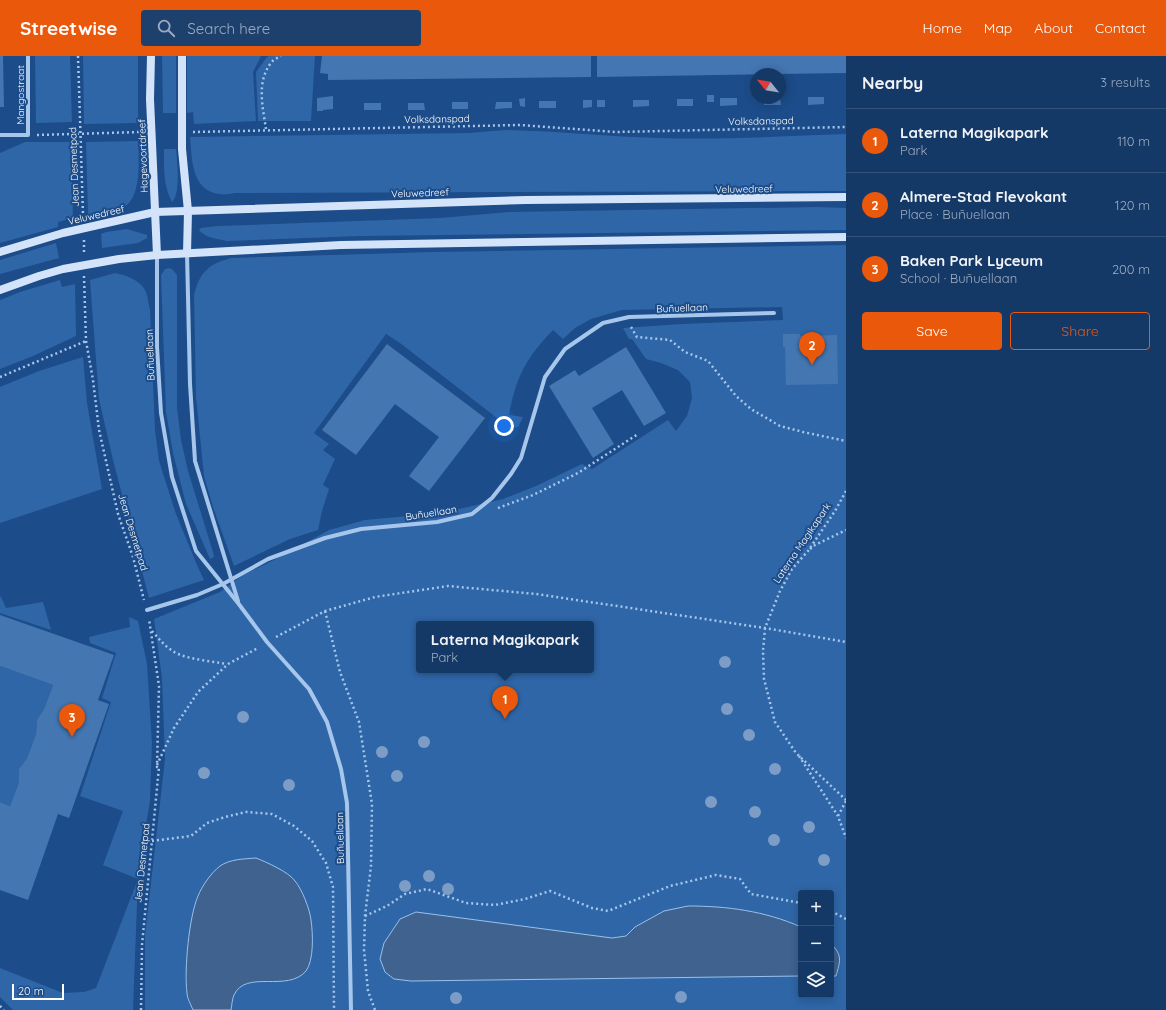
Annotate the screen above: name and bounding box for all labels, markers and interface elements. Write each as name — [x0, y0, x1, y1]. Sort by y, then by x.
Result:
search box — [141, 10, 421, 46]
text: Streetwise — [20, 16, 117, 40]
icon: search — [155, 17, 177, 39]
text: Search here — [187, 19, 270, 38]
text: Home — [923, 19, 962, 37]
text: Map — [984, 19, 1012, 37]
text: About — [1034, 19, 1073, 37]
text: Contact — [1095, 19, 1146, 37]
street label: Mangostraat — [14, 65, 27, 125]
north arrow — [750, 68, 786, 104]
text: Nearby — [862, 72, 923, 93]
text: 3 results — [1100, 74, 1150, 90]
street label: Volksdanspad — [404, 112, 470, 126]
street label: Volksdanspad — [728, 114, 794, 128]
street label: Hagevoortdreef — [135, 118, 151, 193]
text: Laterna Magikapark — [900, 123, 1048, 142]
street label: Jean Desmetpad — [66, 127, 82, 207]
text: 1 — [872, 133, 878, 149]
text: 110 m — [1117, 133, 1150, 149]
text: Park — [900, 142, 928, 158]
street label: Veluwedreef — [715, 182, 773, 196]
street label: Veluwedreef — [391, 185, 449, 201]
text: Almere-Stad Flevokant — [900, 187, 1067, 206]
text: 2 — [871, 197, 879, 213]
text: 120 m — [1115, 197, 1150, 213]
street label: Veluwedreef — [66, 202, 126, 228]
text: Place · Buñuellaan — [900, 206, 1010, 222]
text: Baken Park Lyceum — [900, 251, 1043, 270]
text: 3 — [872, 261, 878, 277]
text: 200 m — [1112, 261, 1150, 277]
text: School · Buñuellaan — [900, 270, 1017, 286]
street label: Buñuellaan — [656, 301, 708, 315]
button: Save — [862, 312, 1002, 350]
button: Share — [1010, 312, 1150, 350]
street label: Buñuellaan — [143, 329, 157, 381]
pin: 2 — [799, 332, 825, 365]
your location — [494, 416, 514, 436]
street label: Jean Desmetpad — [115, 492, 151, 572]
street label: Laterna Magikapark — [770, 500, 834, 586]
street label: Buñuellaan — [404, 503, 458, 523]
popup — [416, 621, 594, 673]
text: Laterna Magikapark — [431, 630, 579, 649]
text: Park — [431, 649, 458, 665]
pin: 1 — [492, 686, 518, 719]
pin: 3 — [59, 704, 85, 737]
street label: Buñuellaan — [333, 812, 347, 864]
street label: Jean Desmetpad — [131, 823, 153, 903]
map controls — [798, 890, 834, 998]
button: + — [798, 890, 834, 926]
button: − — [798, 926, 834, 962]
button: layers — [798, 962, 834, 998]
scale bar — [12, 982, 64, 1001]
text: 20 m — [18, 984, 44, 998]

